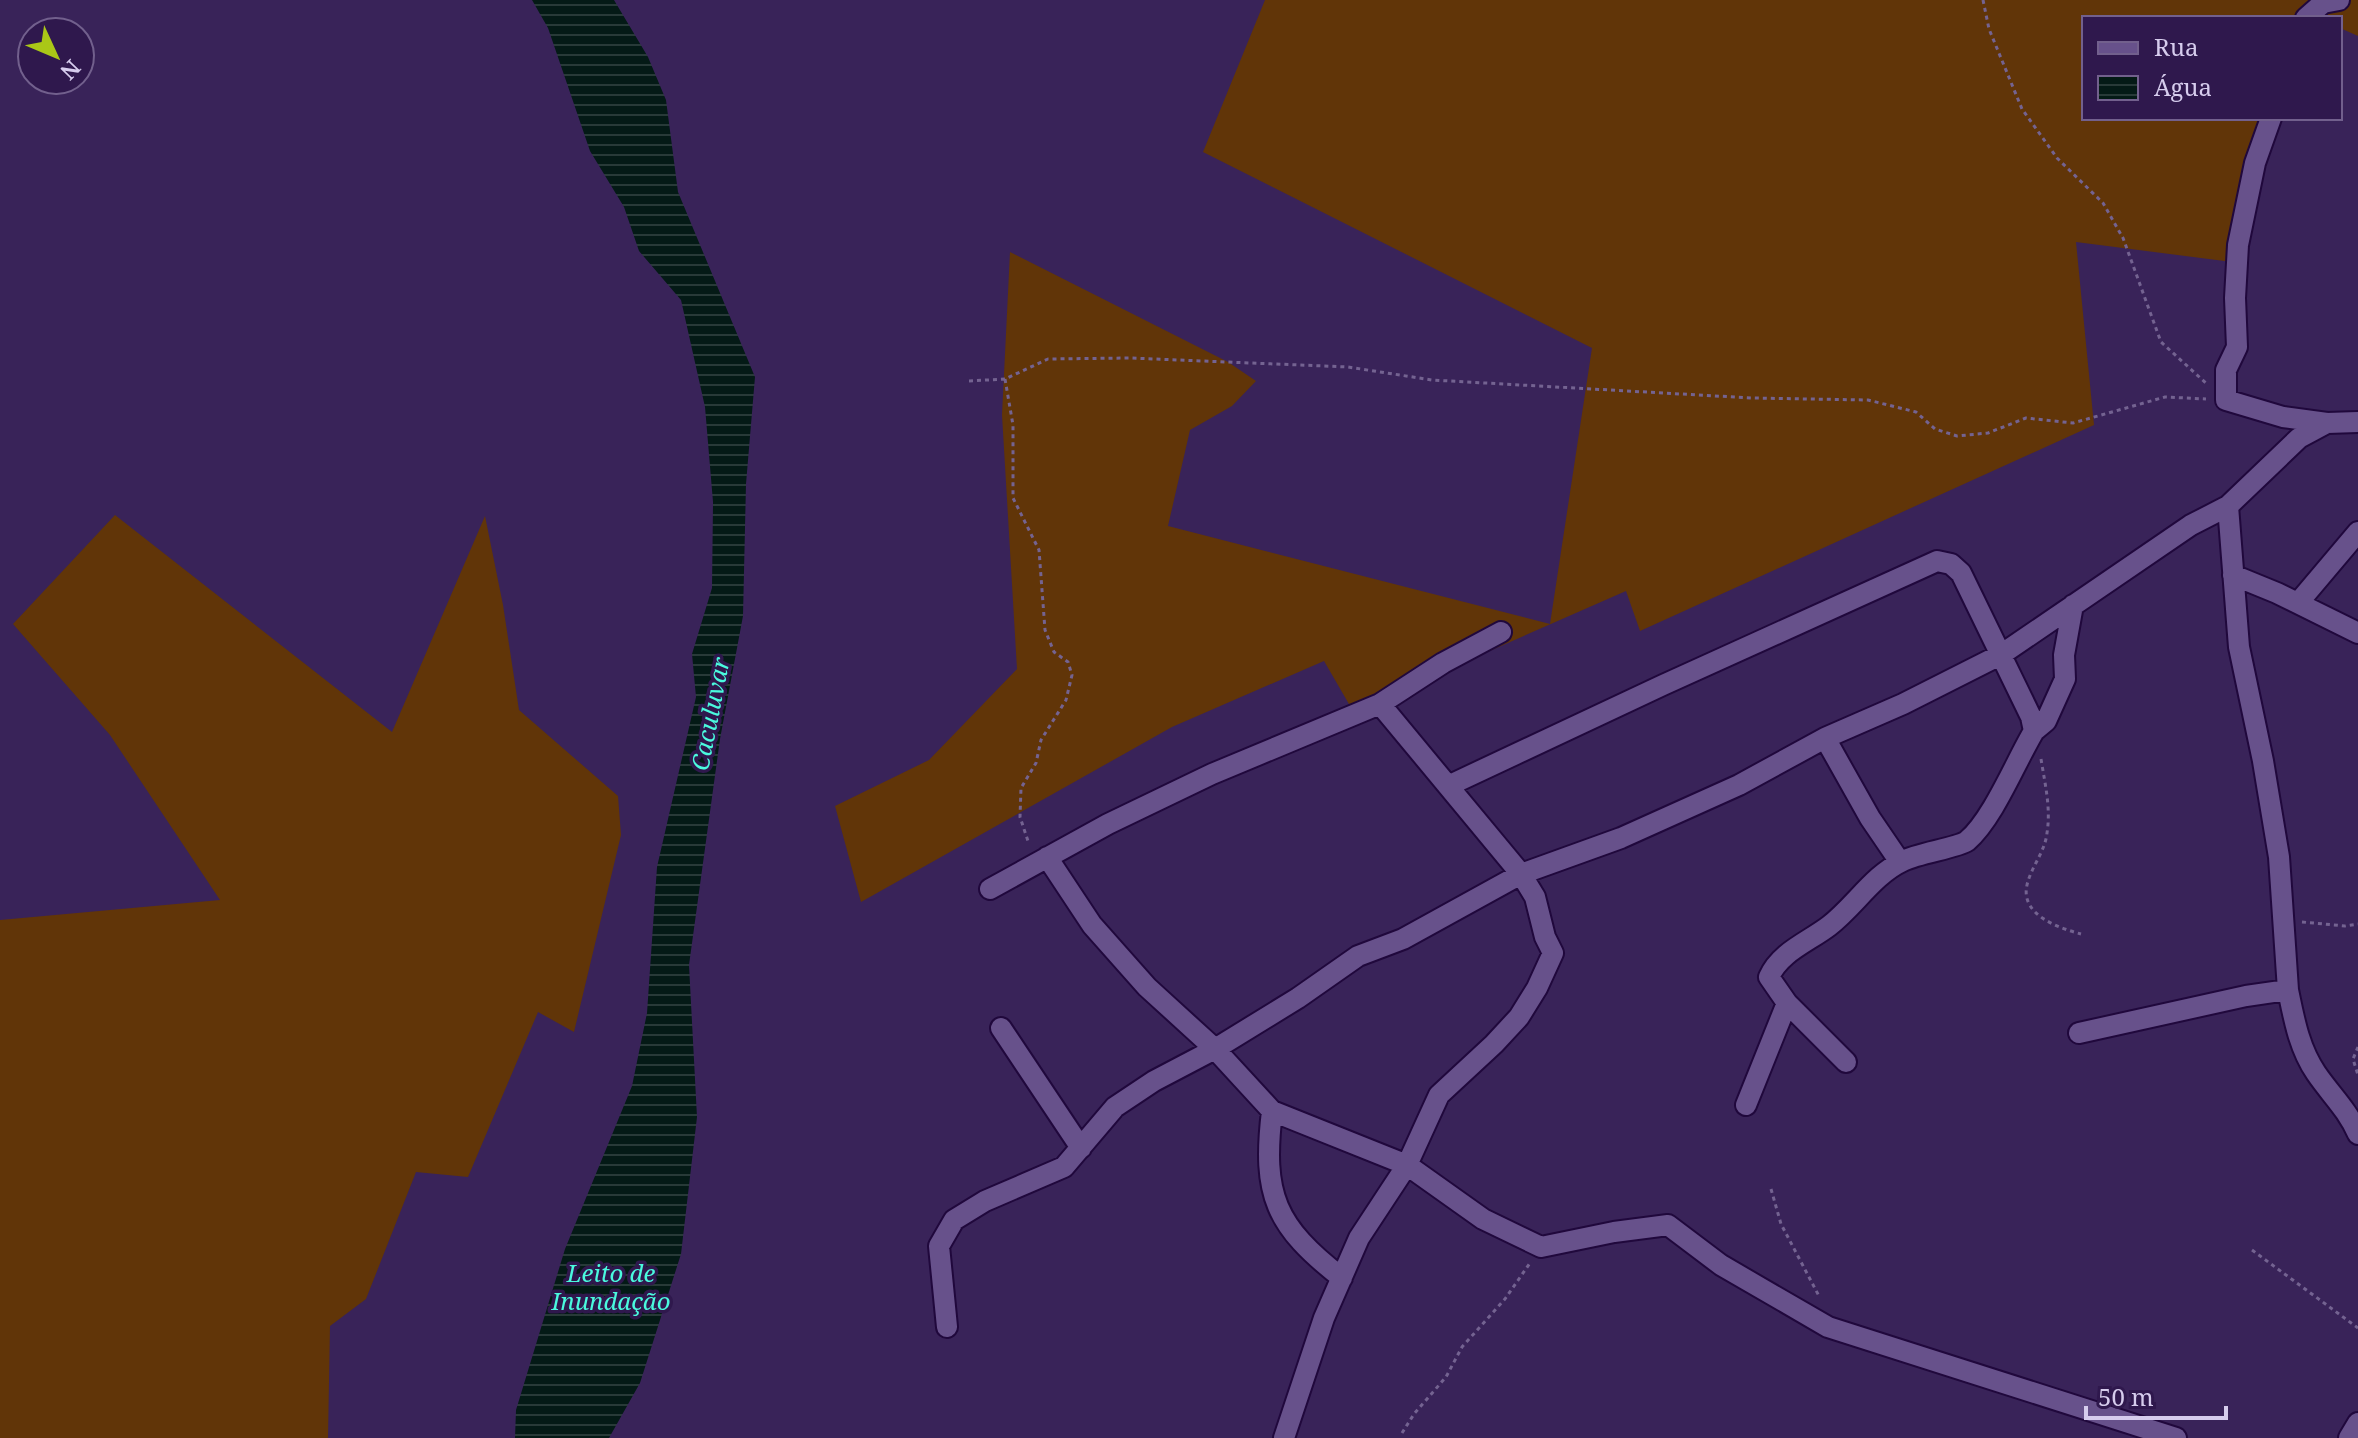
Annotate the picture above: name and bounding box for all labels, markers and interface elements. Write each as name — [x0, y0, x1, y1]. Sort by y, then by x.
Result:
north arrow — [16, 16, 96, 96]
legend — [2082, 16, 2342, 120]
text: Rua — [2154, 30, 2199, 63]
text: N — [54, 54, 88, 87]
text: Água — [2154, 70, 2212, 103]
water label: Caculuvar — [682, 654, 737, 773]
water label: Leito de Inundação — [550, 1256, 671, 1317]
scale bar — [2086, 1370, 2226, 1420]
text: 50 m — [2098, 1380, 2154, 1413]

